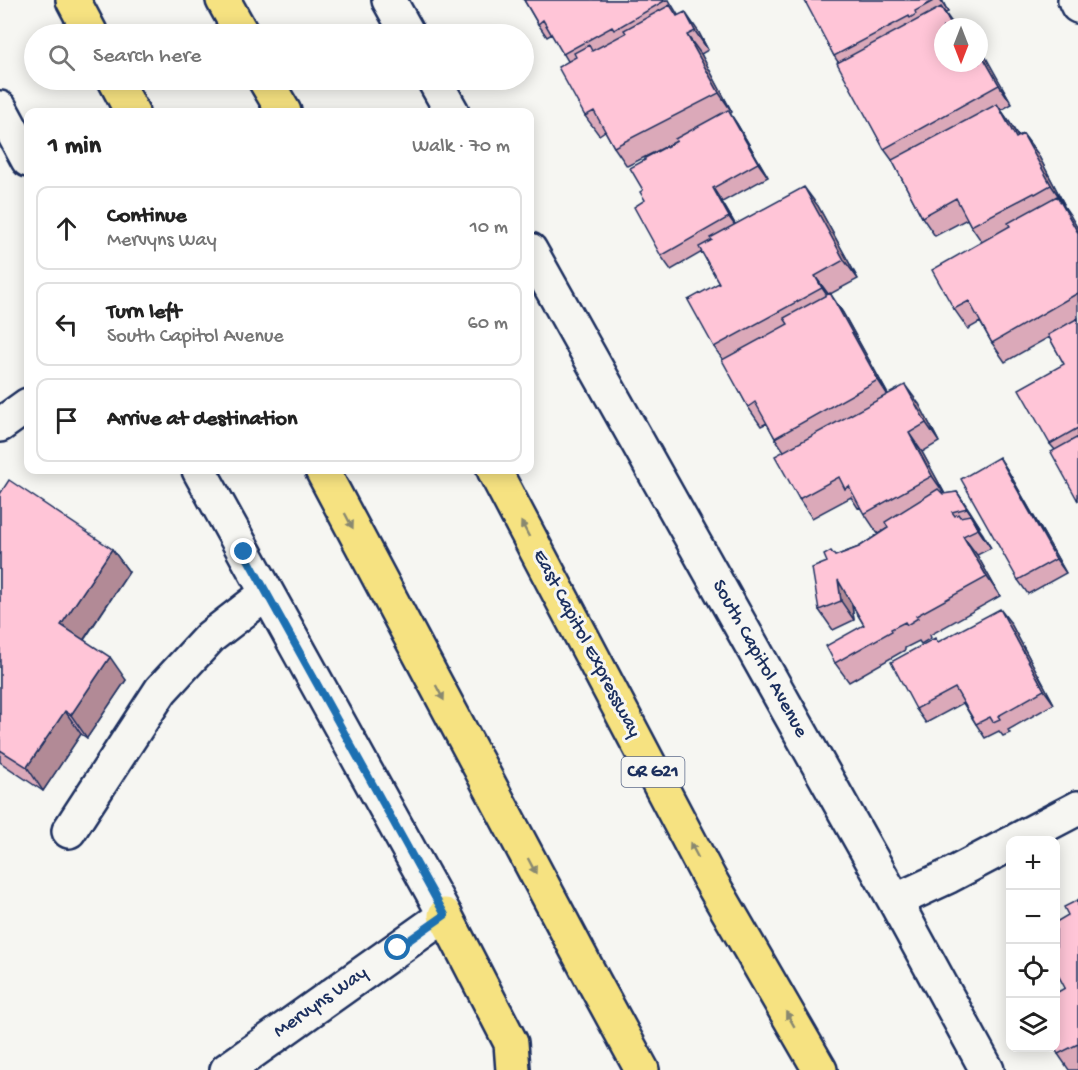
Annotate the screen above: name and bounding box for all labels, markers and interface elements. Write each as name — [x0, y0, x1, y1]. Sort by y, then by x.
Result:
north arrow — [934, 18, 988, 72]
search box — [24, 24, 534, 90]
icon: search — [45, 41, 78, 74]
text: Search here — [93, 44, 201, 70]
text: 1 min — [48, 132, 101, 163]
text: Walk · 70 m — [412, 136, 510, 159]
text: Continue — [107, 204, 187, 230]
icon: ahead — [50, 212, 83, 245]
text: 10 m — [470, 217, 508, 240]
text: Mervyns Way — [107, 230, 217, 253]
text: Turn left — [107, 300, 181, 326]
icon: left — [50, 308, 83, 341]
text: 60 m — [468, 313, 508, 336]
text: South Capitol Avenue — [107, 326, 284, 349]
icon: arrive — [50, 404, 83, 437]
text: Arrive at destination — [107, 407, 297, 433]
one-way arrow — [344, 513, 354, 530]
one-way arrow — [520, 520, 530, 537]
route end — [230, 538, 256, 564]
street label: East Capitol Expressway — [527, 546, 645, 742]
street label: South Capitol Avenue — [706, 576, 812, 742]
one-way arrow — [436, 685, 445, 702]
road number: CR G21 — [622, 757, 684, 787]
map controls — [1006, 836, 1060, 1052]
button: + — [1006, 836, 1060, 890]
one-way arrow — [689, 841, 699, 858]
one-way arrow — [527, 857, 537, 874]
button: − — [1006, 890, 1060, 944]
route start — [384, 934, 410, 960]
button: locate — [1006, 944, 1060, 998]
street label: Mervyns Way — [270, 962, 373, 1044]
button: layers — [1006, 998, 1060, 1052]
one-way arrow — [785, 1011, 796, 1027]

